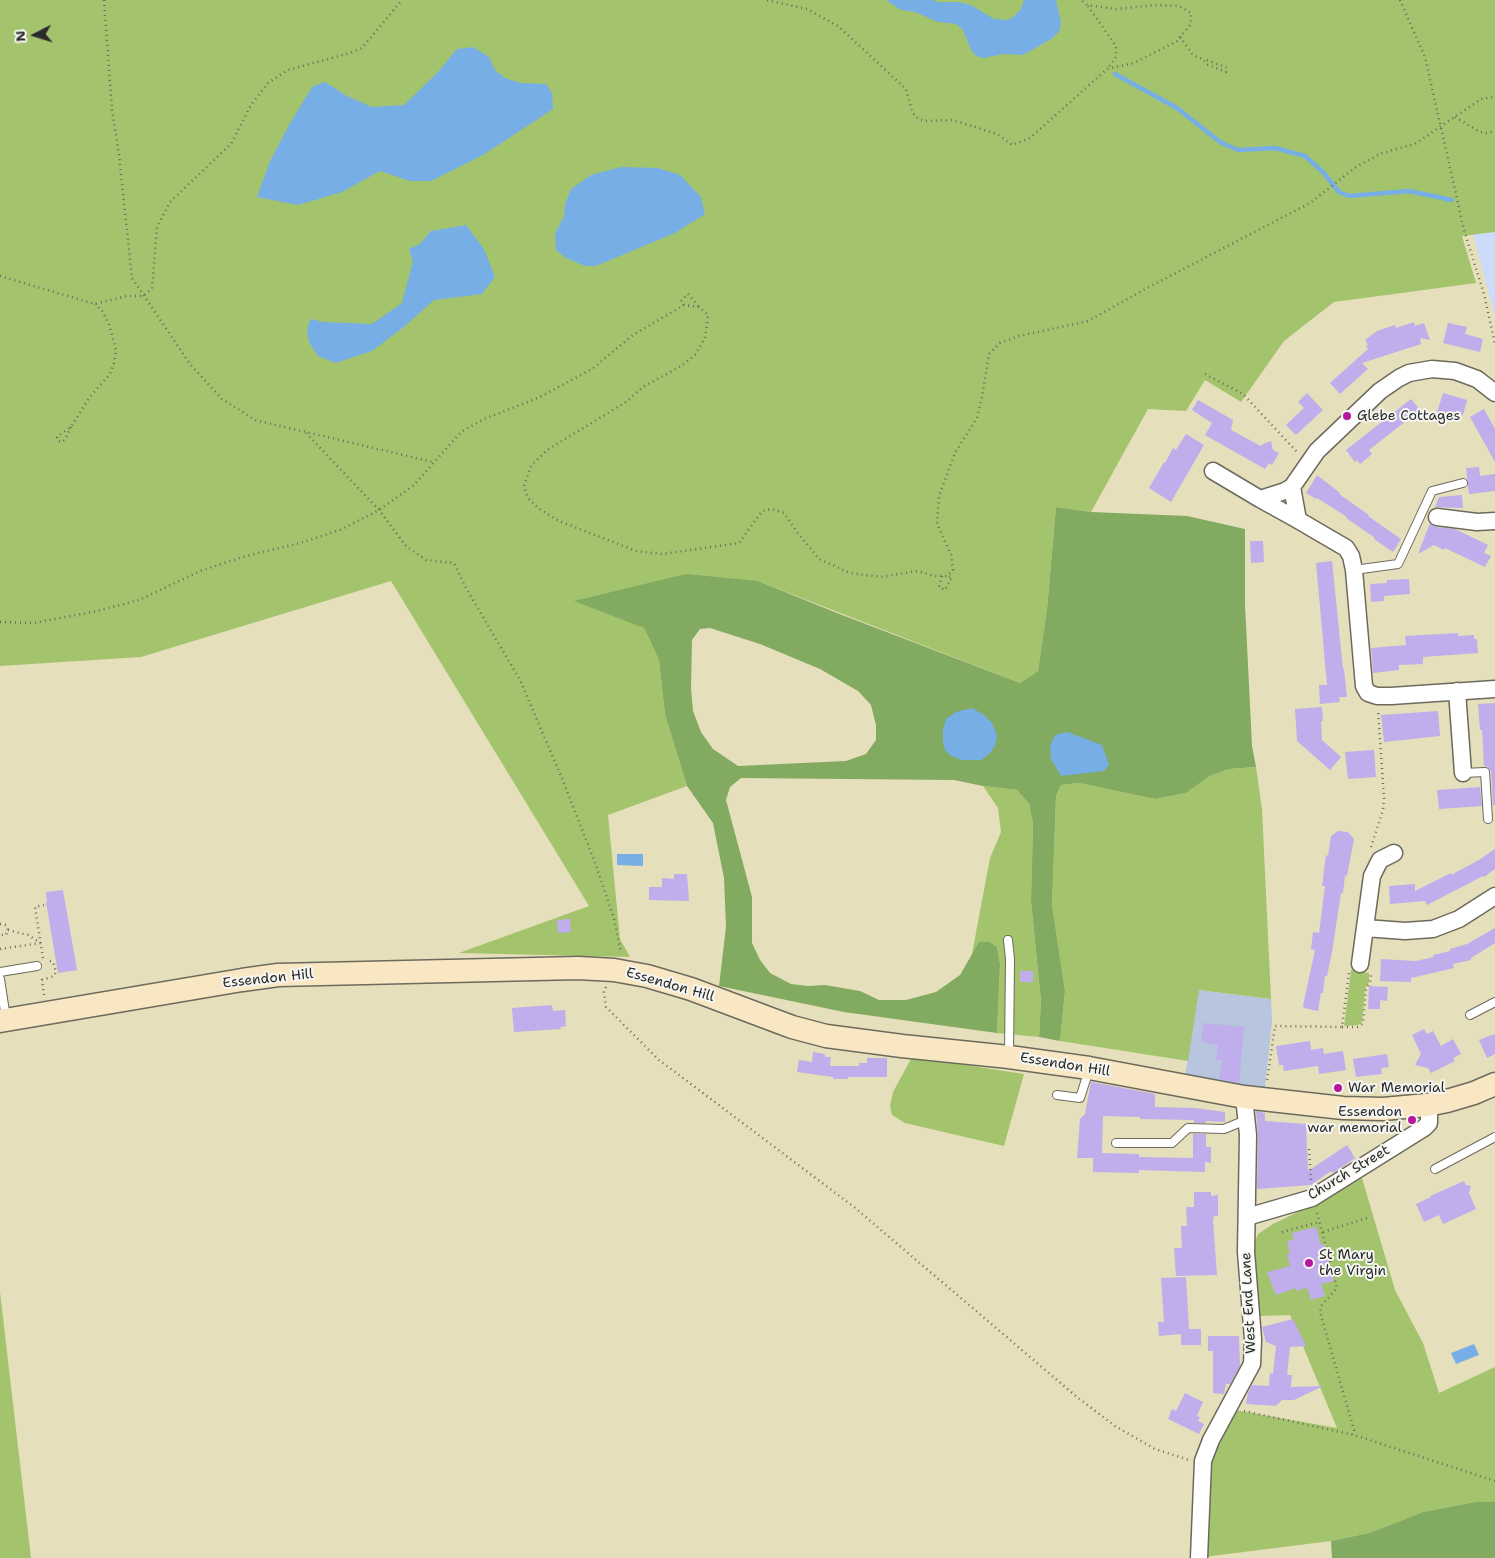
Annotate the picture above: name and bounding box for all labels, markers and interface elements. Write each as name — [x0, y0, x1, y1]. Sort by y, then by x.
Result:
north arrow — [10, 10, 60, 60]
text: N — [11, 30, 30, 43]
place label: Glebe Cottages — [1357, 408, 1460, 424]
marker: Glebe Cottages — [1341, 410, 1353, 422]
street label: Essendon Hill — [624, 964, 716, 1006]
street label: Essendon Hill — [222, 966, 314, 992]
street label: Essendon Hill — [1019, 1050, 1111, 1080]
place label: War Memorial — [1348, 1080, 1445, 1096]
marker: War Memorial — [1332, 1082, 1344, 1094]
place label: Essendon war memorial — [1307, 1104, 1402, 1136]
marker: Essendon war memorial — [1406, 1114, 1418, 1126]
street label: Church Street — [1305, 1142, 1393, 1204]
place label: St Mary the Virgin — [1319, 1247, 1386, 1280]
street label: West End Lane — [1238, 1252, 1260, 1354]
marker: St Mary the Virgin — [1303, 1257, 1315, 1269]

